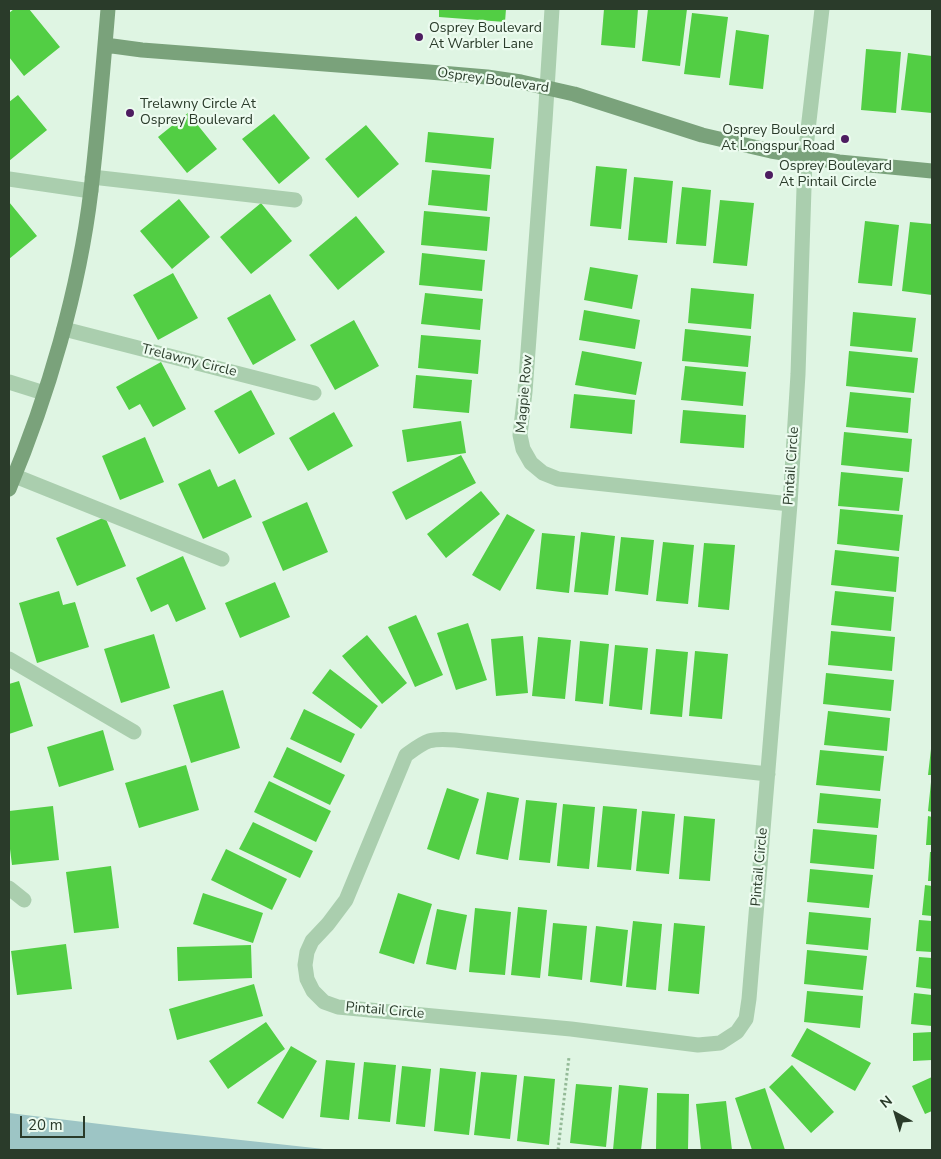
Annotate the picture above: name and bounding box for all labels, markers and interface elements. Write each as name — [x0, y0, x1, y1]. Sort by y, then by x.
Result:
place label: Osprey Boulevard At Warbler Lane — [429, 21, 542, 54]
marker: Osprey Boulevard At Warbler Lane — [413, 31, 425, 43]
street label: Osprey Boulevard — [436, 65, 550, 97]
place label: Trelawny Circle At Osprey Boulevard — [140, 97, 256, 130]
marker: Trelawny Circle At Osprey Boulevard — [124, 107, 136, 119]
place label: Osprey Boulevard At Longspur Road — [721, 123, 835, 156]
marker: Osprey Boulevard At Longspur Road — [839, 133, 851, 145]
place label: Osprey Boulevard At Pintail Circle — [779, 159, 892, 192]
marker: Osprey Boulevard At Pintail Circle — [763, 169, 775, 181]
street label: Trelawny Circle — [140, 341, 238, 381]
street label: Magpie Row — [513, 354, 537, 434]
street label: Pintail Circle — [781, 426, 803, 506]
street label: Pintail Circle — [748, 827, 772, 907]
street label: Pintail Circle — [345, 999, 425, 1023]
north arrow — [871, 1089, 921, 1139]
text: N — [876, 1091, 896, 1113]
scale bar — [22, 1106, 88, 1138]
text: 20 m — [28, 1115, 63, 1135]

